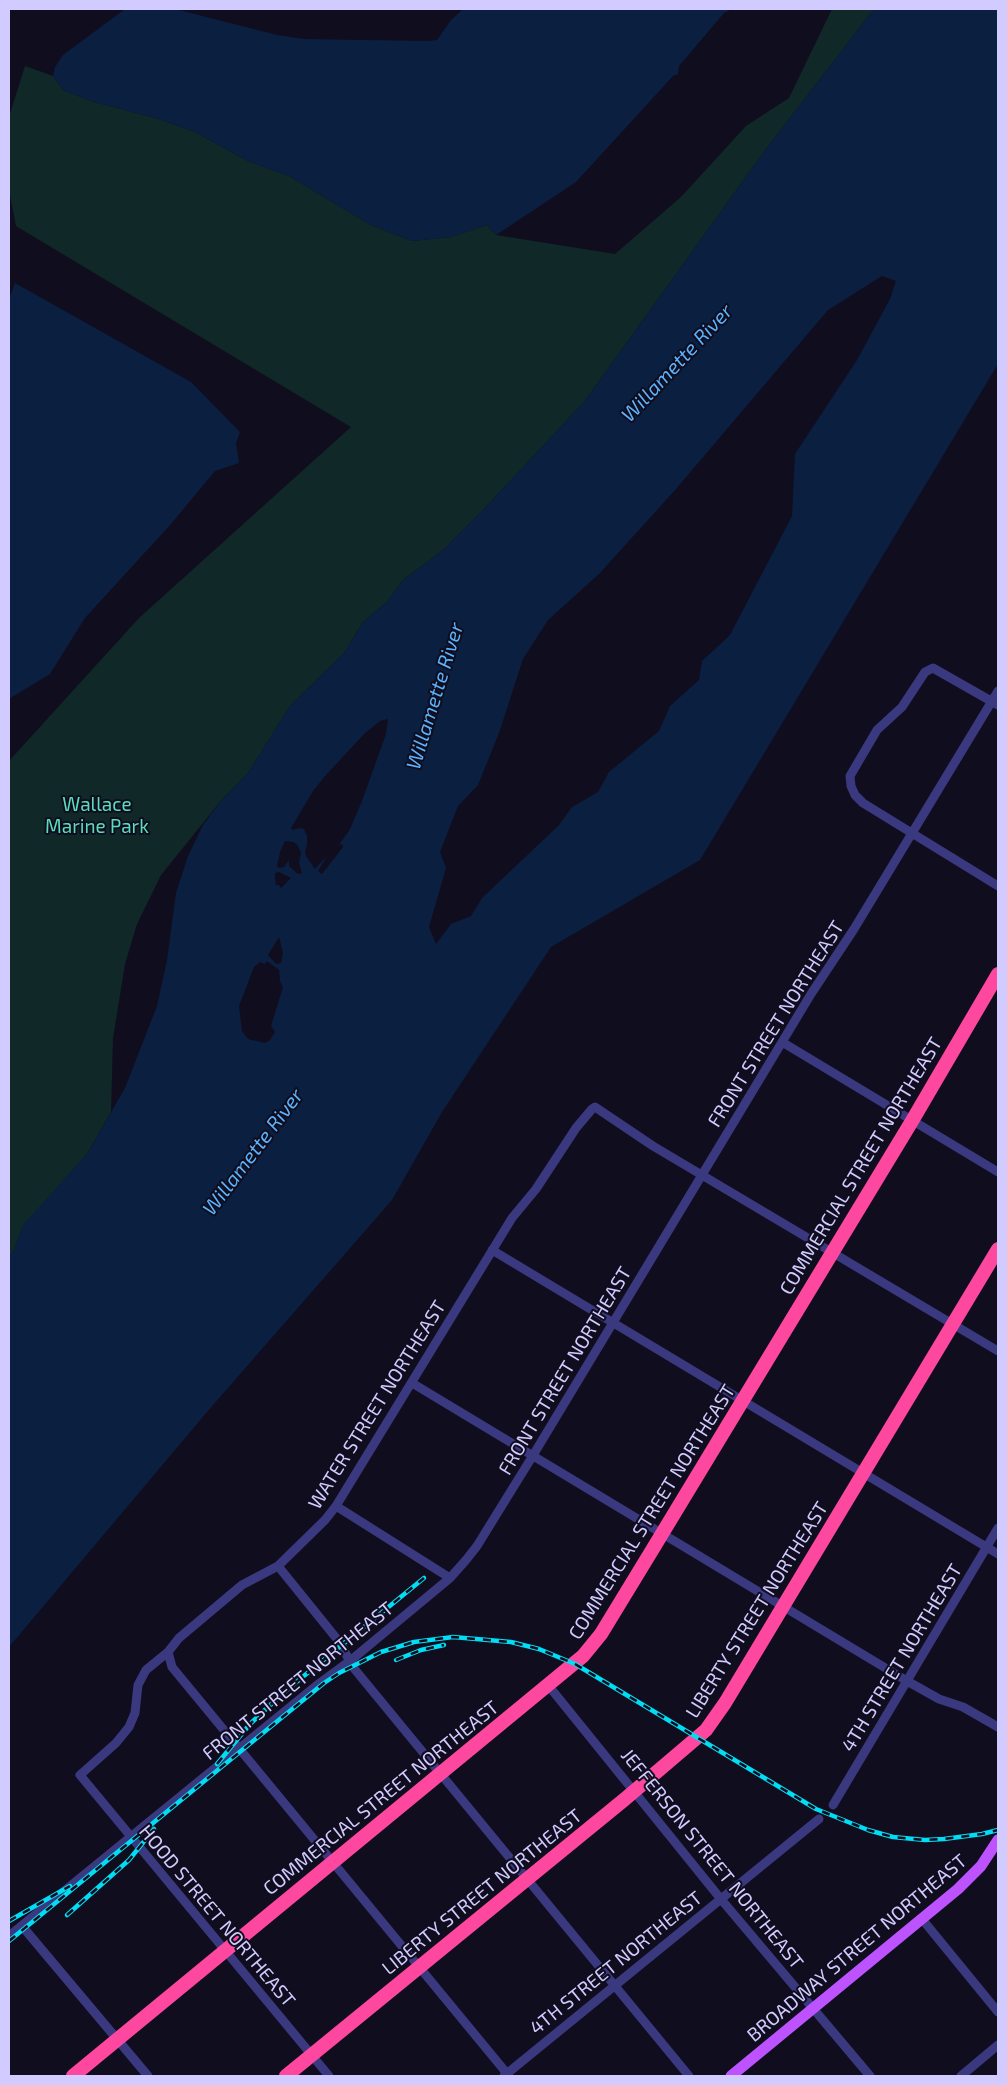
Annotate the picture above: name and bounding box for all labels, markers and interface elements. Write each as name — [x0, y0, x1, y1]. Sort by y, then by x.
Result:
water label: Willamette River — [616, 299, 738, 427]
water label: Willamette River — [401, 620, 469, 772]
park label: Wallace Marine Park — [45, 794, 149, 838]
street label: FRONT STREET NORTHEAST — [703, 917, 849, 1131]
street label: COMMERCIAL STREET NORTHEAST — [775, 1033, 947, 1299]
water label: Willamette River — [198, 1084, 308, 1220]
street label: FRONT STREET NORTHEAST — [494, 1263, 636, 1479]
street label: WATER STREET NORTHEAST — [303, 1297, 451, 1513]
street label: COMMERCIAL STREET NORTHEAST — [564, 1380, 740, 1644]
street label: LIBERTY STREET NORTHEAST — [681, 1498, 833, 1722]
street label: 4TH STREET NORTHEAST — [837, 1560, 967, 1756]
street label: FRONT STREET NORTHEAST — [198, 1597, 398, 1765]
street label: COMMERCIAL STREET NORTHEAST — [259, 1696, 503, 1900]
street label: JEFFERSON STREET NORTHEAST — [616, 1744, 808, 1974]
street label: LIBERTY STREET NORTHEAST — [378, 1804, 586, 1980]
street label: HOOD STREET NORTHEAST — [134, 1820, 300, 2012]
street label: BROADWAY STREET NORTHEAST — [743, 1849, 971, 2047]
street label: 4TH STREET NORTHEAST — [525, 1887, 707, 2039]

